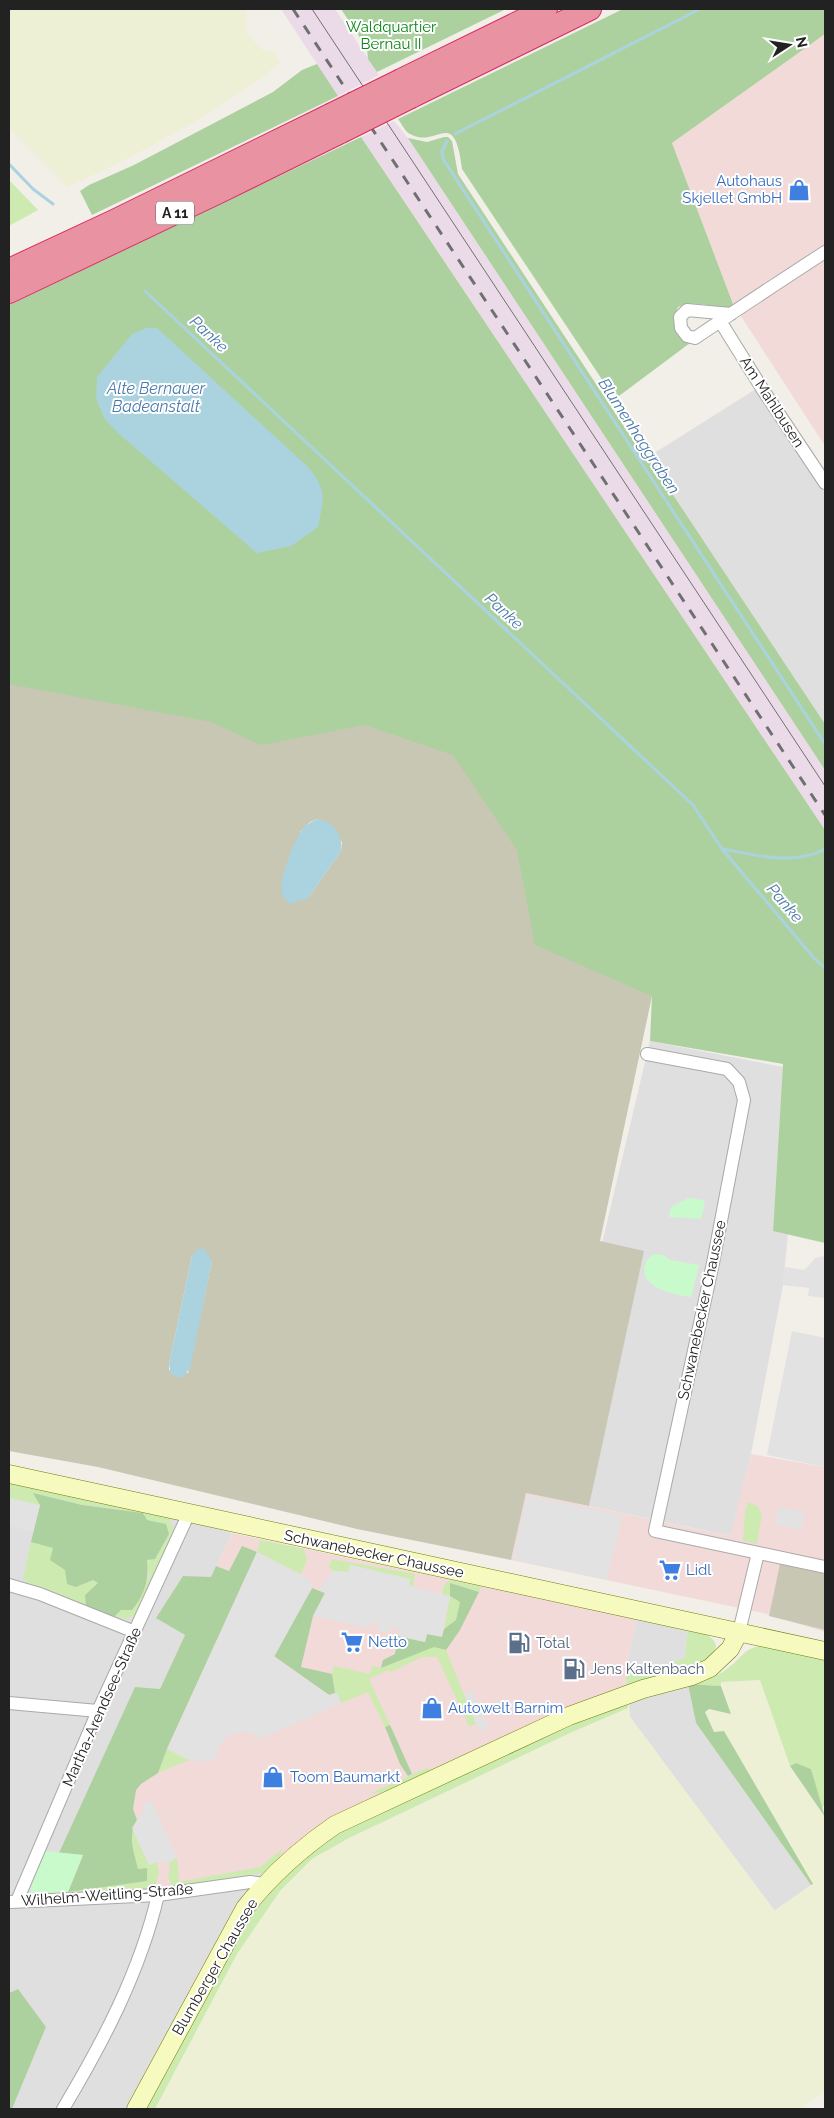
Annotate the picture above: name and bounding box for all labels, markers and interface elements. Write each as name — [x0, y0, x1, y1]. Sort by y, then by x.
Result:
park label: Waldquartier Bernau II — [346, 18, 437, 53]
north arrow — [764, 20, 814, 70]
text: N — [793, 35, 811, 49]
place label: Autohaus Skjellet GmbH — [682, 172, 782, 207]
shop icon: Autohaus Skjellet GmbH — [786, 177, 812, 203]
road number: A 11 — [156, 202, 194, 224]
water label: Panke — [186, 312, 232, 357]
street label: Am Mahlbusen — [736, 353, 808, 451]
water label: Blumenhaggraben — [594, 374, 684, 498]
water label: Alte Bernauer Badeanstalt — [106, 379, 206, 416]
water label: Panke — [481, 589, 527, 634]
water label: Panke — [763, 880, 807, 927]
street label: Schwanebecker Chaussee — [674, 1218, 730, 1401]
street label: Schwanebecker Chaussee — [283, 1526, 466, 1582]
supermarket icon: Lidl — [657, 1557, 683, 1583]
place label: Lidl — [686, 1561, 712, 1579]
street label: Martha-Arendsee-Straße — [59, 1624, 145, 1789]
supermarket icon: Netto — [339, 1629, 365, 1655]
fuel station icon: Total — [506, 1630, 532, 1656]
place label: Netto — [368, 1633, 407, 1651]
place label: Total — [536, 1634, 570, 1652]
fuel station icon: Jens Kaltenbach — [561, 1656, 587, 1682]
place label: Jens Kaltenbach — [590, 1660, 704, 1678]
shop icon: Autowelt Barnim — [419, 1695, 445, 1721]
place label: Autowelt Barnim — [448, 1699, 563, 1717]
shop icon: Toom Baumarkt — [260, 1764, 286, 1790]
place label: Toom Baumarkt — [290, 1768, 400, 1786]
street label: Wilhelm-Weitling-Straße — [20, 1880, 194, 1910]
street label: Blumberger Chaussee — [168, 1895, 262, 2039]

